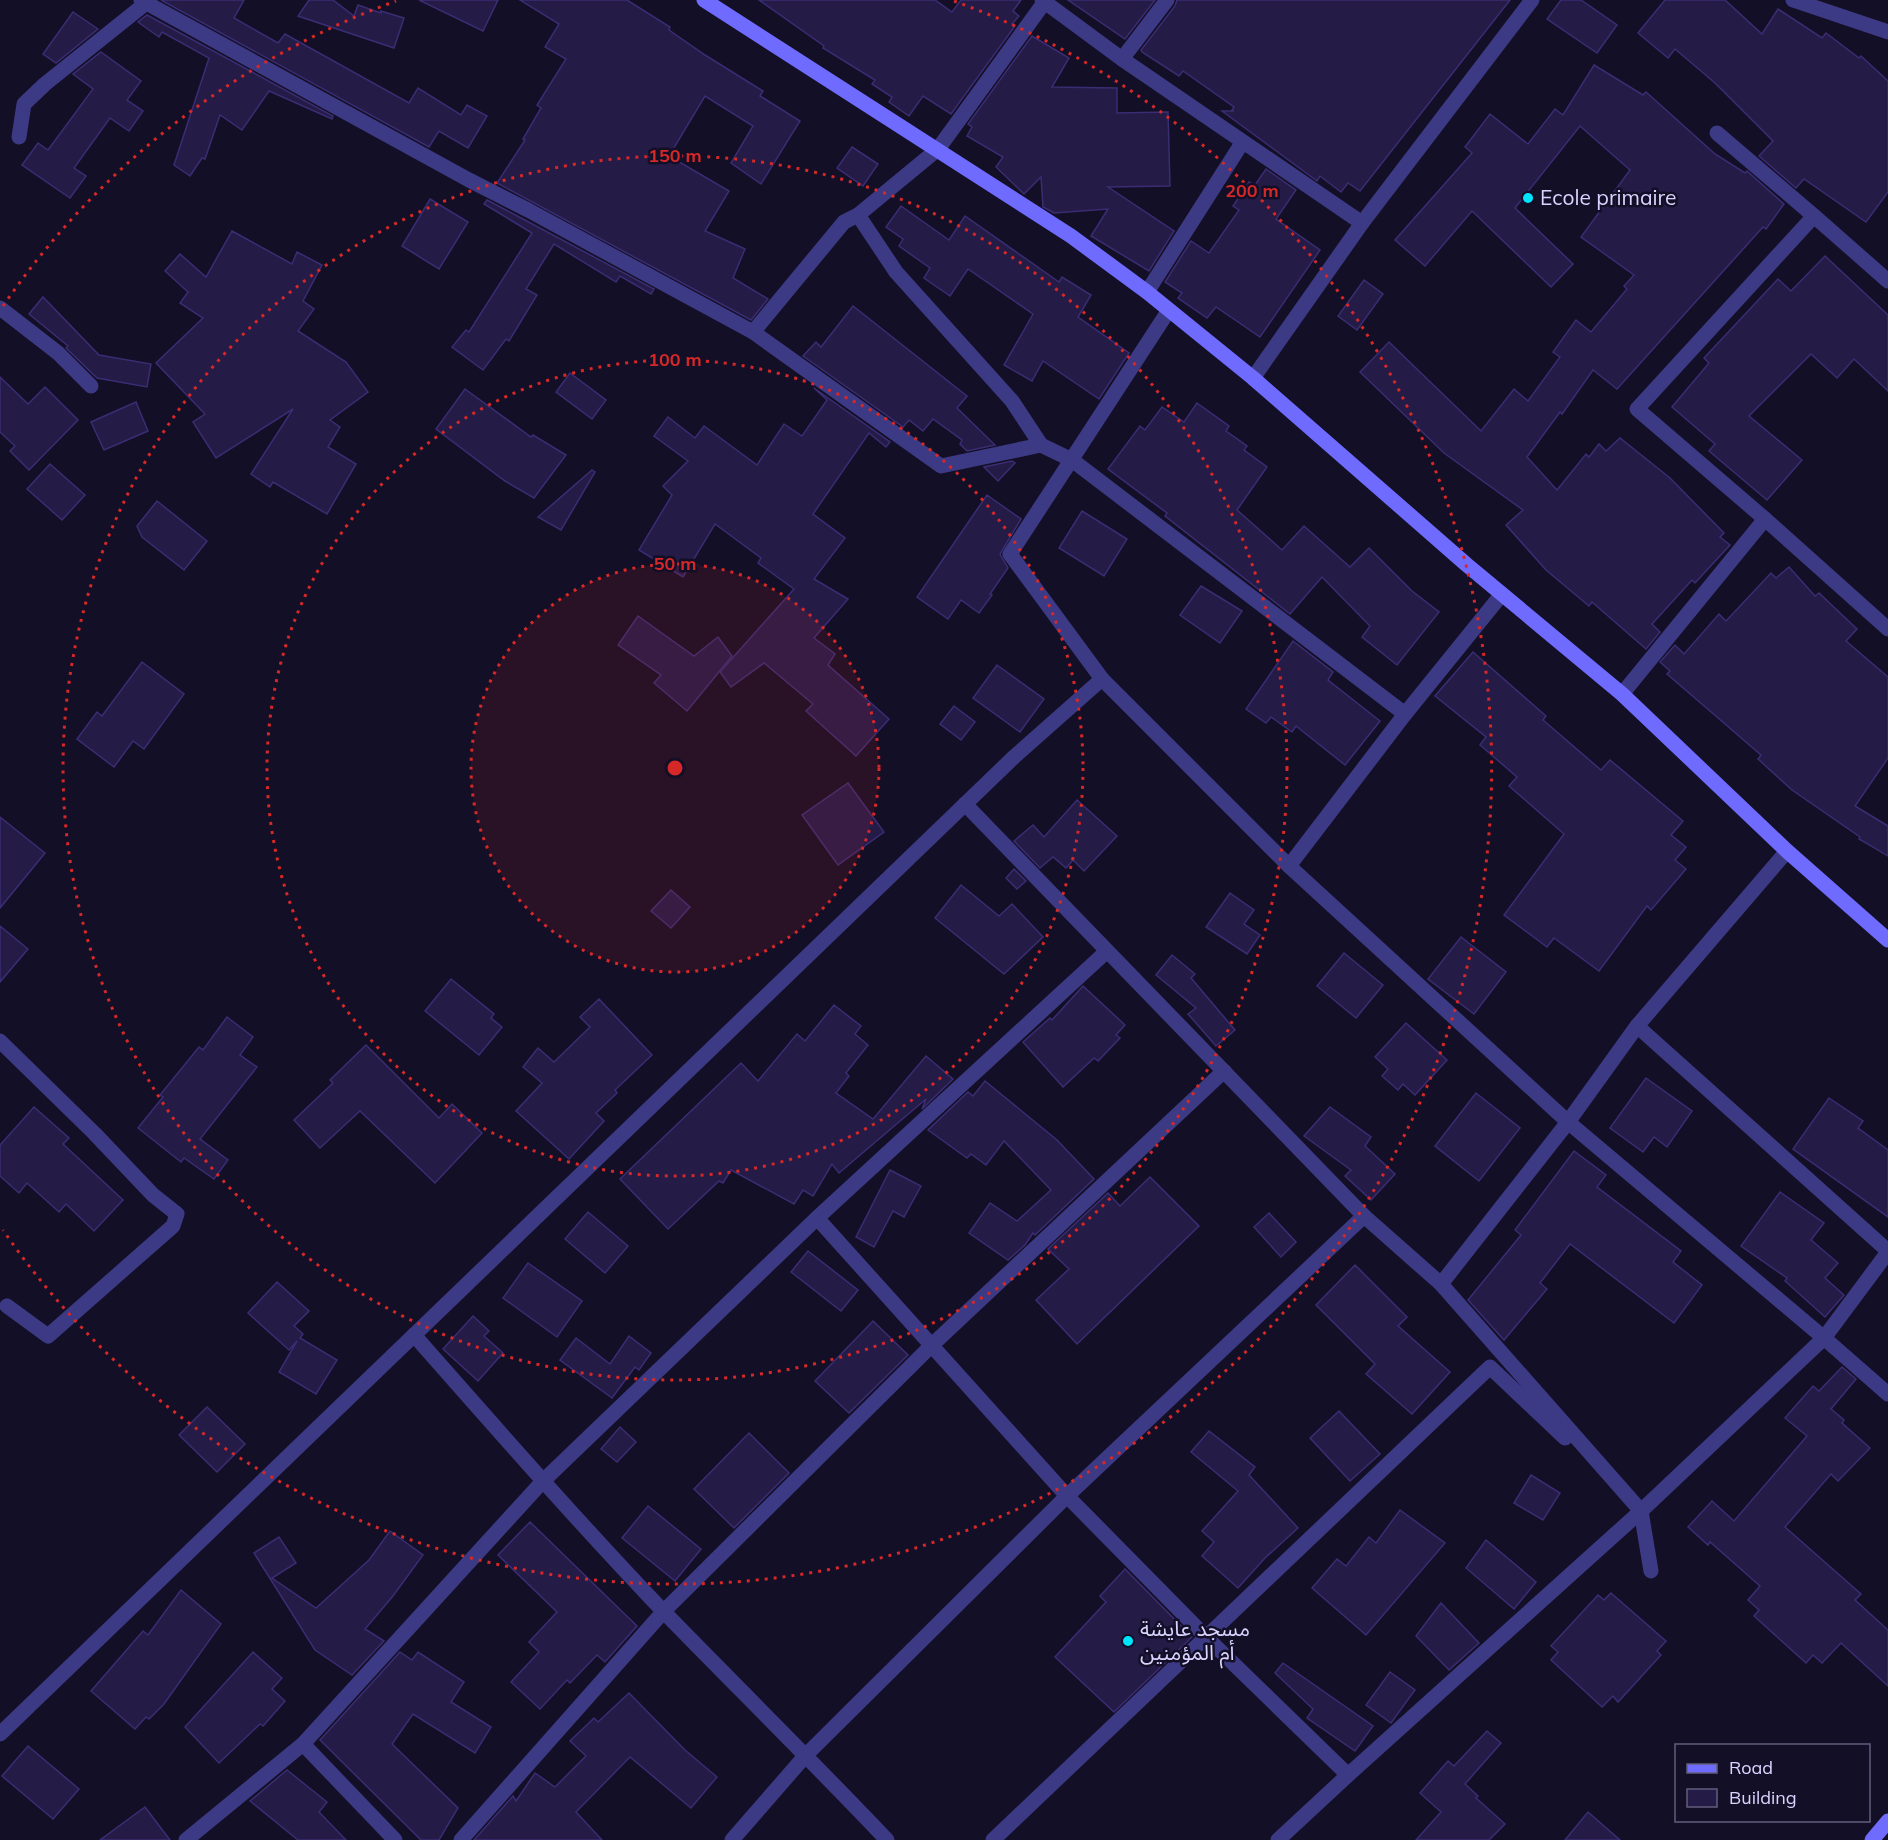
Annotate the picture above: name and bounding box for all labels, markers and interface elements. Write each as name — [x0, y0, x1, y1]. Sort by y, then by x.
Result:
text: 150 m — [648, 144, 702, 167]
text: 200 m — [1225, 179, 1279, 202]
place label: Ecole primaire — [1540, 184, 1677, 210]
marker: Ecole primaire — [1521, 191, 1535, 205]
text: 100 m — [648, 348, 702, 371]
text: 50 m — [654, 552, 696, 575]
centre of rings — [665, 758, 685, 778]
place label: مسجد عايشة أم المؤمنين — [1140, 1615, 1250, 1669]
marker: مسجد عايشة أم المؤمنين — [1121, 1634, 1135, 1648]
legend — [1675, 1744, 1870, 1822]
text: Road — [1729, 1756, 1773, 1779]
text: Building — [1729, 1786, 1797, 1809]

